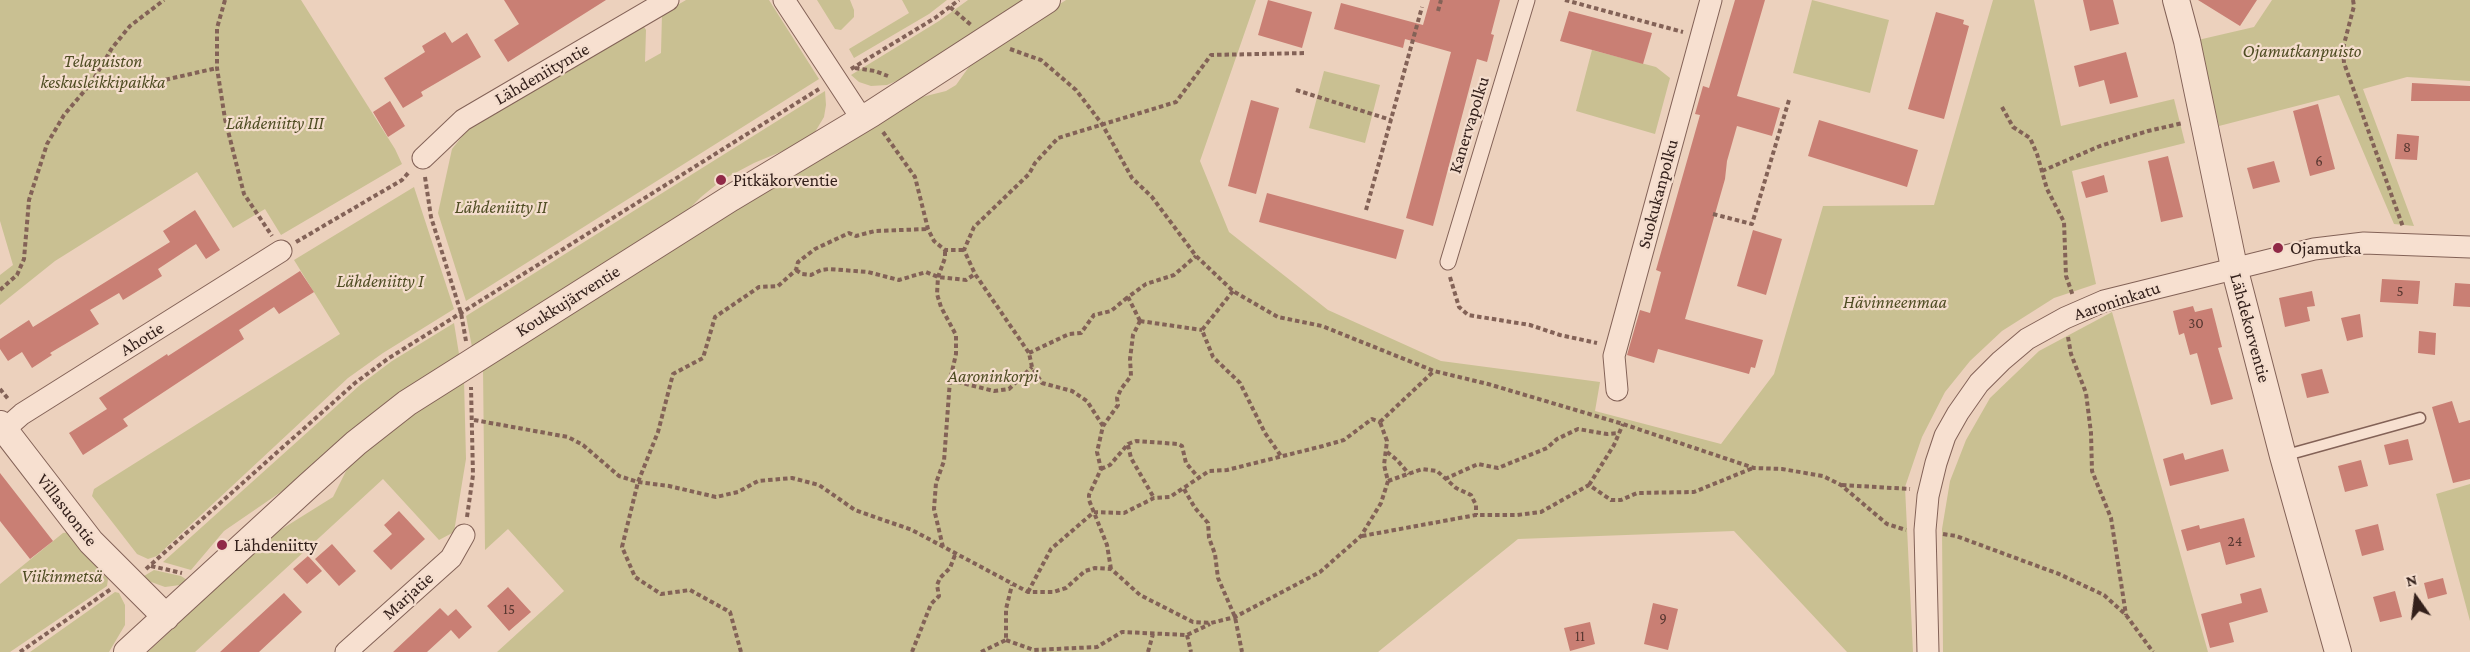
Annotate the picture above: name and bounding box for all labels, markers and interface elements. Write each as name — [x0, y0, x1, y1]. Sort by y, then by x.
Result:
street label: Lähdeniityntie — [491, 38, 593, 110]
park label: Ojamutkanpuisto — [2243, 40, 2361, 62]
park label: Telapuiston keskusleikkipaikka — [40, 50, 166, 92]
street label: Kanervapolku — [1444, 74, 1494, 176]
park label: Lähdeniitty III — [226, 112, 324, 134]
street label: Suokukanpolku — [1633, 137, 1683, 251]
house number: 8 — [2403, 138, 2411, 156]
house number: 6 — [2315, 152, 2323, 170]
place label: Pitkäkorventie — [733, 169, 838, 191]
marker: Pitkäkorventie — [714, 173, 728, 187]
park label: Lähdeniitty II — [455, 196, 547, 218]
place label: Ojamutka — [2290, 237, 2362, 259]
marker: Ojamutka — [2271, 241, 2285, 255]
street label: Koukkujärventie — [512, 260, 624, 342]
park label: Lähdeniitty I — [336, 270, 424, 292]
street label: Lähdekorventie — [2225, 271, 2275, 385]
street label: Aaroninkatu — [2071, 277, 2163, 325]
house number: 5 — [2396, 282, 2404, 300]
park label: Hävinneenmaa — [1843, 291, 1947, 313]
house number: 30 — [2188, 314, 2204, 332]
street label: Ahotie — [116, 317, 168, 361]
park label: Aaroninkorpi — [948, 365, 1038, 387]
street label: Villasuontie — [32, 469, 102, 551]
house number: 24 — [2228, 532, 2242, 550]
place label: Lähdeniitty — [234, 534, 318, 556]
marker: Lähdeniitty — [215, 538, 229, 552]
park label: Viikinmetsä — [22, 565, 102, 587]
street label: Marjatie — [378, 568, 438, 624]
north arrow — [2386, 568, 2446, 628]
text: N — [2404, 570, 2419, 590]
house number: 15 — [503, 600, 515, 618]
house number: 9 — [1659, 609, 1667, 627]
house number: 11 — [1575, 627, 1585, 645]

